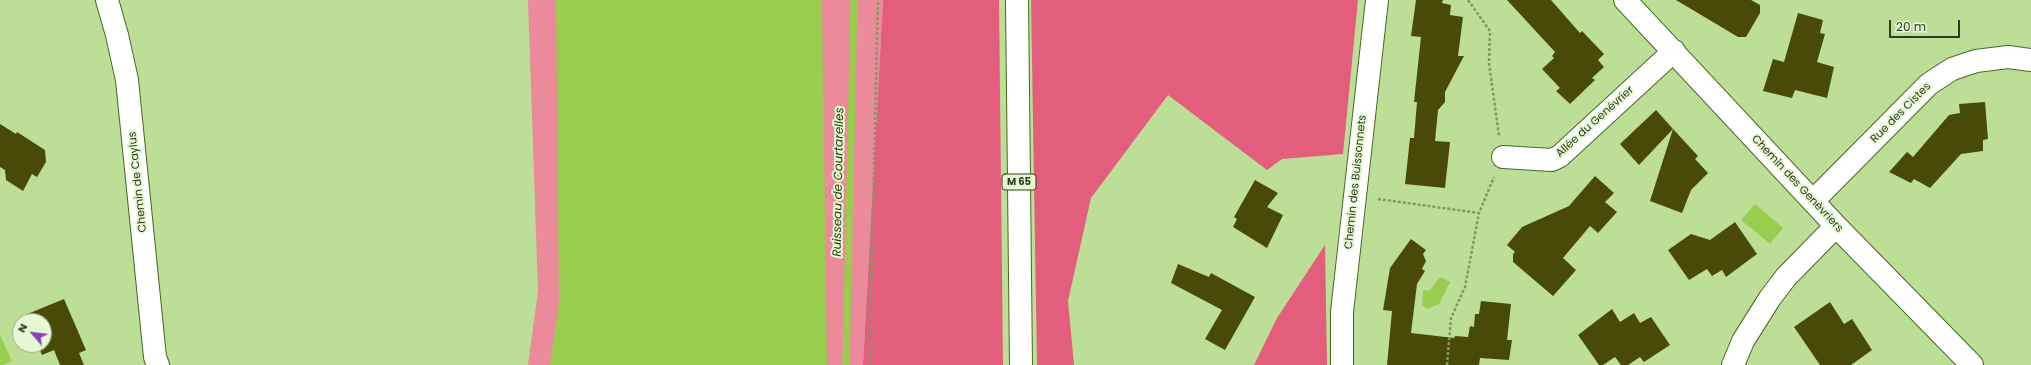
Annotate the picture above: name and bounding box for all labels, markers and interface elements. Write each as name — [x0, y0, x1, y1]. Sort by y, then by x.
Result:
scale bar — [1891, 12, 1962, 38]
text: 20 m — [1896, 18, 1926, 35]
street label: Rue des Cistes — [1868, 80, 1934, 146]
street label: Allée du Genévrier — [1553, 84, 1637, 160]
water label: Ruisseau de Courtarelles — [830, 107, 848, 257]
street label: Chemin des Buissonnets — [1342, 114, 1370, 250]
street label: Chemin de Caylus — [126, 131, 150, 233]
street label: Chemin des Genèvriers — [1748, 133, 1846, 235]
road number: M 65 — [1002, 174, 1036, 190]
north arrow — [12, 313, 52, 353]
text: N — [13, 320, 31, 335]

